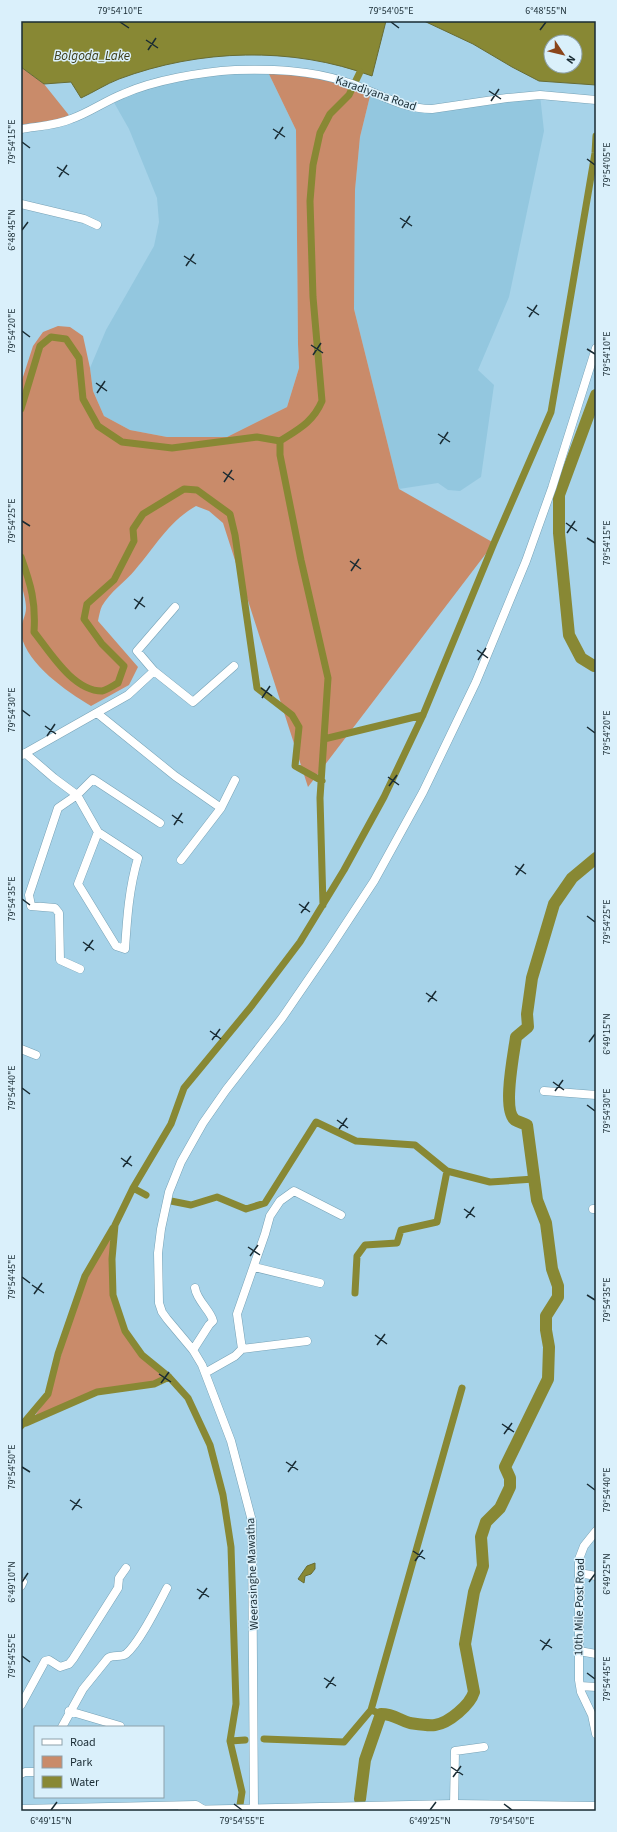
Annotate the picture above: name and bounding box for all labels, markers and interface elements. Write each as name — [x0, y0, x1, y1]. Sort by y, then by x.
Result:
text: 79°54'10"E — [97, 4, 143, 18]
text: 79°54'05"E — [368, 4, 414, 18]
text: 6°48'55"N — [525, 4, 567, 18]
north arrow — [543, 34, 583, 74]
water label: Bolgoda_Lake — [54, 47, 130, 65]
text: N — [563, 52, 579, 67]
street label: Karadiyana Road — [333, 72, 419, 115]
text: 79°54'15"E — [5, 119, 19, 165]
text: 79°54'05"E — [600, 142, 614, 188]
text: 6°48'45"N — [5, 209, 19, 251]
text: 79°54'20"E — [5, 308, 19, 354]
text: 79°54'10"E — [600, 331, 614, 377]
text: 79°54'25"E — [5, 498, 19, 544]
text: 79°54'15"E — [600, 520, 614, 566]
text: 79°54'30"E — [5, 687, 19, 733]
text: 79°54'20"E — [600, 710, 614, 756]
text: 79°54'35"E — [5, 876, 19, 922]
text: 79°54'25"E — [600, 899, 614, 945]
text: 6°49'15"N — [600, 1013, 614, 1055]
text: 79°54'40"E — [5, 1065, 19, 1111]
text: 79°54'30"E — [600, 1088, 614, 1134]
text: 79°54'45"E — [5, 1254, 19, 1300]
text: 79°54'35"E — [600, 1277, 614, 1323]
text: 79°54'50"E — [5, 1444, 19, 1490]
text: 79°54'40"E — [600, 1467, 614, 1513]
street label: Weerasinghe Mawatha — [242, 1517, 263, 1631]
text: 6°49'25"N — [600, 1553, 614, 1595]
street label: 10th Mile Post Road — [570, 1558, 589, 1656]
text: 6°49'10"N — [5, 1561, 19, 1603]
text: 79°54'55"E — [5, 1633, 19, 1679]
text: 79°54'45"E — [600, 1656, 614, 1702]
legend — [34, 1726, 164, 1798]
text: Road — [70, 1734, 96, 1751]
text: Park — [70, 1754, 92, 1771]
text: Water — [70, 1774, 100, 1791]
text: 6°49'15"N — [30, 1814, 72, 1828]
text: 79°54'55"E — [219, 1814, 265, 1828]
text: 6°49'25"N — [409, 1814, 451, 1828]
text: 79°54'50"E — [489, 1814, 535, 1828]

